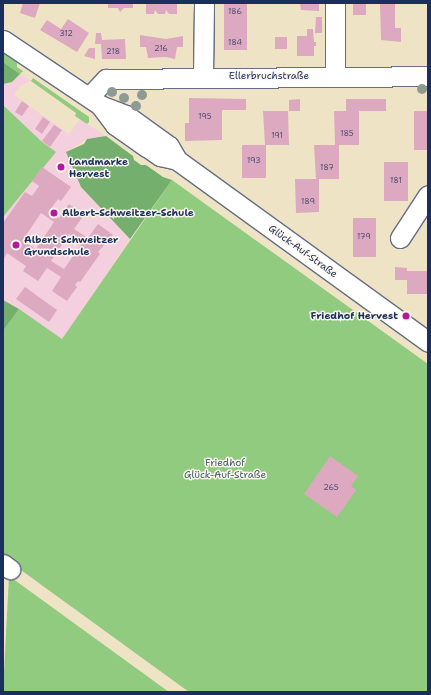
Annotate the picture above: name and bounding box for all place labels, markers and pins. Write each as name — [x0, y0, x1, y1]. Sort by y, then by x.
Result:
place label: Landmarke Hervest — [69, 155, 128, 178]
marker: Landmarke Hervest — [56, 162, 66, 172]
place label: Albert-Schweitzer-Schule — [62, 207, 194, 219]
marker: Albert-Schweitzer-Schule — [49, 208, 59, 218]
place label: Albert Schweitzer Grundschule — [24, 233, 118, 256]
marker: Albert Schweitzer Grundschule — [11, 240, 21, 250]
place label: Friedhof Hervest — [311, 310, 398, 322]
marker: Friedhof Hervest — [401, 311, 411, 321]

